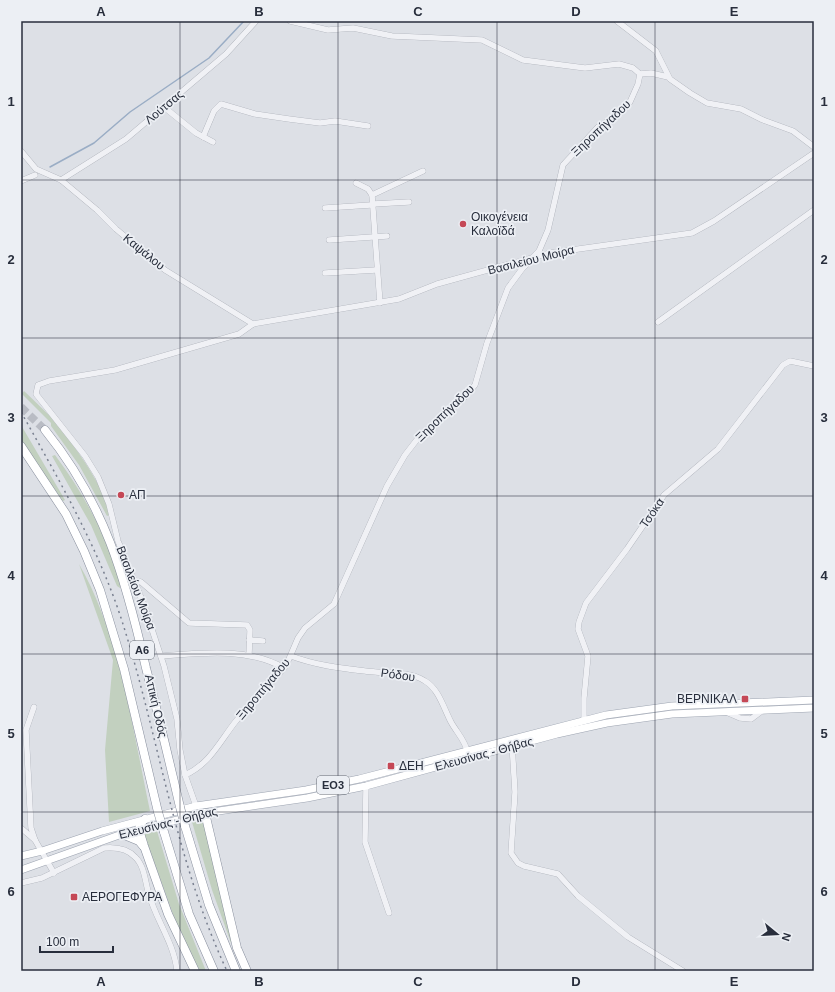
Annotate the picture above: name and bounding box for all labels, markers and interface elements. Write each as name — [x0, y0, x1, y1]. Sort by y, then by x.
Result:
text: A — [96, 4, 106, 19]
text: B — [254, 4, 264, 19]
text: C — [413, 4, 423, 19]
text: D — [571, 4, 581, 19]
text: E — [730, 4, 739, 19]
street label: Λούτσας — [142, 87, 186, 127]
text: 1 — [7, 94, 15, 109]
text: 1 — [820, 94, 828, 109]
street label: Ξηροπήγαδου — [569, 97, 633, 159]
place label: Οικογένεια Καλοϊδά — [471, 210, 528, 238]
marker: Οικογένεια Καλοϊδά — [458, 219, 468, 229]
street label: Καψάλου — [120, 231, 168, 273]
street label: Βασιλείου Μοίρα — [486, 242, 576, 278]
text: 2 — [7, 252, 15, 267]
text: 2 — [820, 252, 828, 267]
street label: Ξηροπήγαδου — [413, 382, 477, 444]
text: 3 — [7, 410, 15, 425]
text: 3 — [820, 410, 828, 425]
place label: ΑΠ — [129, 488, 146, 502]
marker: ΑΠ — [116, 490, 126, 500]
street label: Τσόκα — [637, 495, 667, 531]
street label: Βασιλείου Μοίρα — [114, 544, 158, 632]
text: 4 — [7, 568, 15, 583]
text: 4 — [820, 568, 828, 583]
road number: Α6 — [130, 641, 154, 659]
street label: Ξηροπήγαδου — [233, 656, 293, 722]
street label: Ρόδου — [380, 666, 416, 684]
street label: Αττική Οδός — [142, 673, 170, 739]
place label: ΒΕΡΝΙΚΑΛ — [677, 692, 737, 706]
marker: ΒΕΡΝΙΚΑΛ — [740, 694, 750, 704]
text: 5 — [7, 726, 15, 741]
text: 5 — [820, 726, 828, 741]
street label: Ελευσίνας - Θήβας — [433, 734, 535, 774]
place label: ΔΕΗ — [399, 759, 424, 773]
marker: ΔΕΗ — [386, 761, 396, 771]
road number: ΕΟ3 — [317, 776, 349, 794]
street label: Ελευσίνας - Θήβας — [117, 804, 219, 842]
text: 6 — [7, 884, 15, 899]
text: 6 — [820, 884, 828, 899]
place label: ΑΕΡΟΓΕΦΥΡΑ — [82, 890, 162, 904]
marker: ΑΕΡΟΓΕΦΥΡΑ — [69, 892, 79, 902]
north arrow — [757, 914, 797, 954]
scale bar — [40, 928, 113, 954]
text: N — [780, 931, 793, 943]
text: 100 m — [46, 935, 79, 949]
text: A — [96, 974, 106, 989]
text: B — [254, 974, 264, 989]
text: C — [413, 974, 423, 989]
text: D — [571, 974, 581, 989]
text: E — [730, 974, 739, 989]

